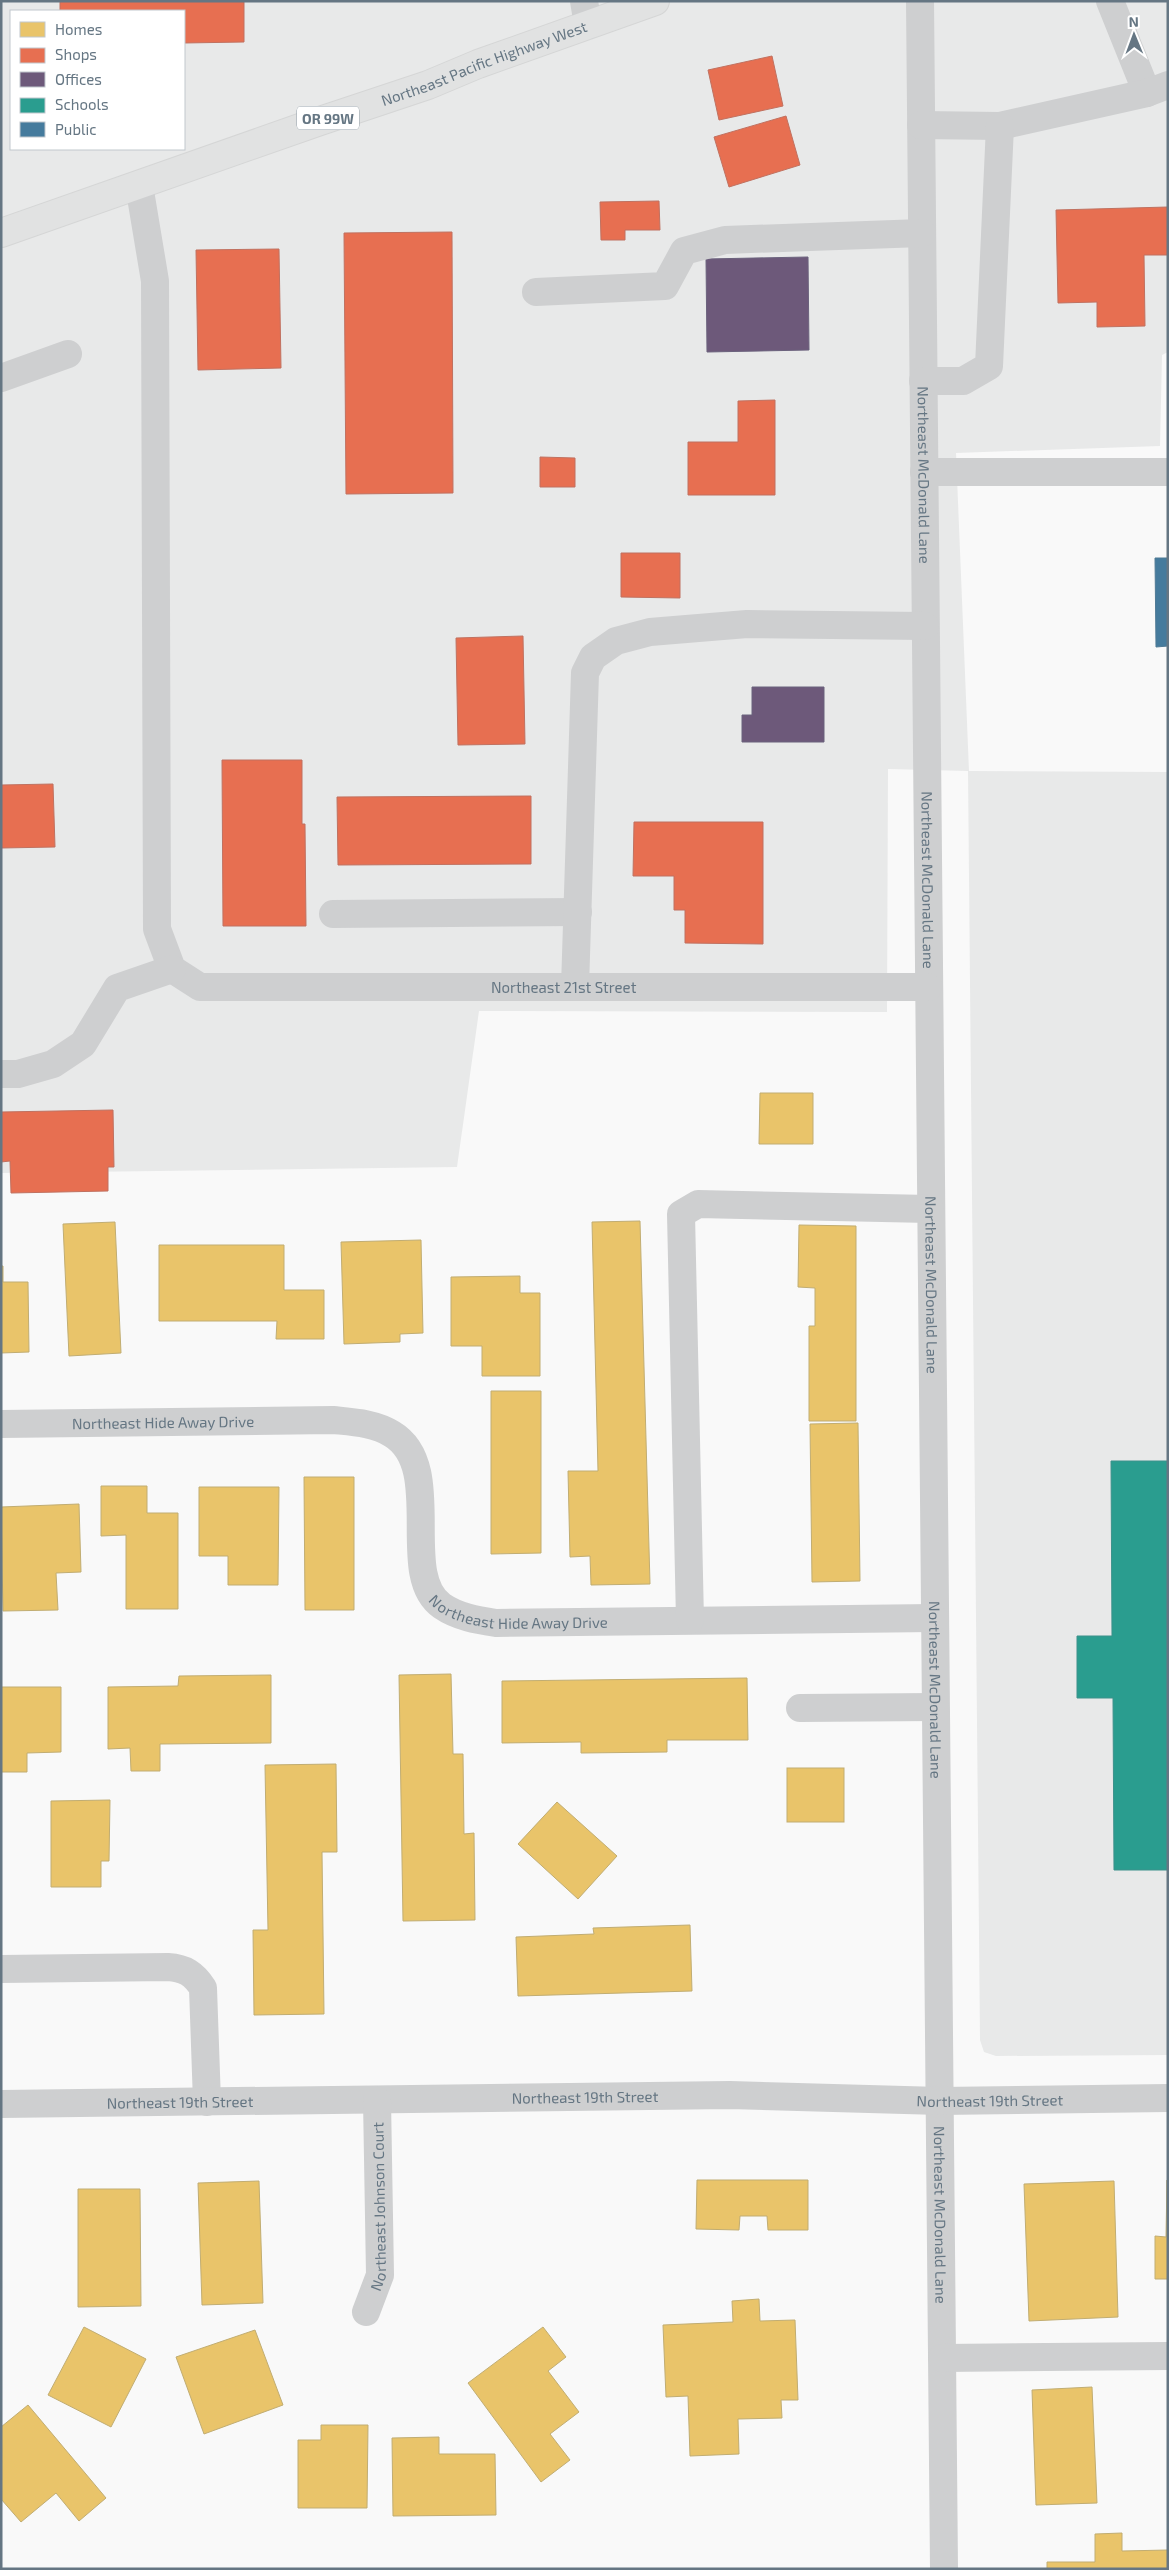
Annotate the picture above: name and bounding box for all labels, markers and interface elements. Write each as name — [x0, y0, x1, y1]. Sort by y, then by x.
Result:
legend — [10, 10, 185, 150]
north arrow — [1109, 10, 1159, 60]
text: N — [1129, 13, 1139, 30]
street label: Northeast Pacific Highway West — [379, 17, 590, 109]
text: Homes — [55, 20, 102, 38]
text: Shops — [55, 45, 97, 63]
text: Offices — [55, 70, 102, 88]
text: Schools — [55, 95, 109, 113]
road number: OR 99W — [297, 106, 359, 130]
text: Public — [55, 120, 96, 138]
street label: Northeast McDonald Lane — [915, 386, 934, 564]
street label: Northeast McDonald Lane — [918, 791, 938, 969]
street label: Northeast 21st Street — [491, 978, 637, 996]
street label: Northeast McDonald Lane — [922, 1196, 942, 1374]
street label: Northeast Hide Away Drive — [72, 1412, 254, 1432]
street label: Northeast Hide Away Drive — [426, 1591, 608, 1632]
street label: Northeast McDonald Lane — [926, 1601, 946, 1779]
street label: Northeast 19th Street — [512, 2087, 659, 2107]
street label: Northeast 19th Street — [916, 2090, 1064, 2110]
street label: Northeast 19th Street — [107, 2092, 254, 2112]
street label: Northeast Johnson Court — [366, 2122, 390, 2293]
street label: Northeast McDonald Lane — [931, 2126, 951, 2304]

